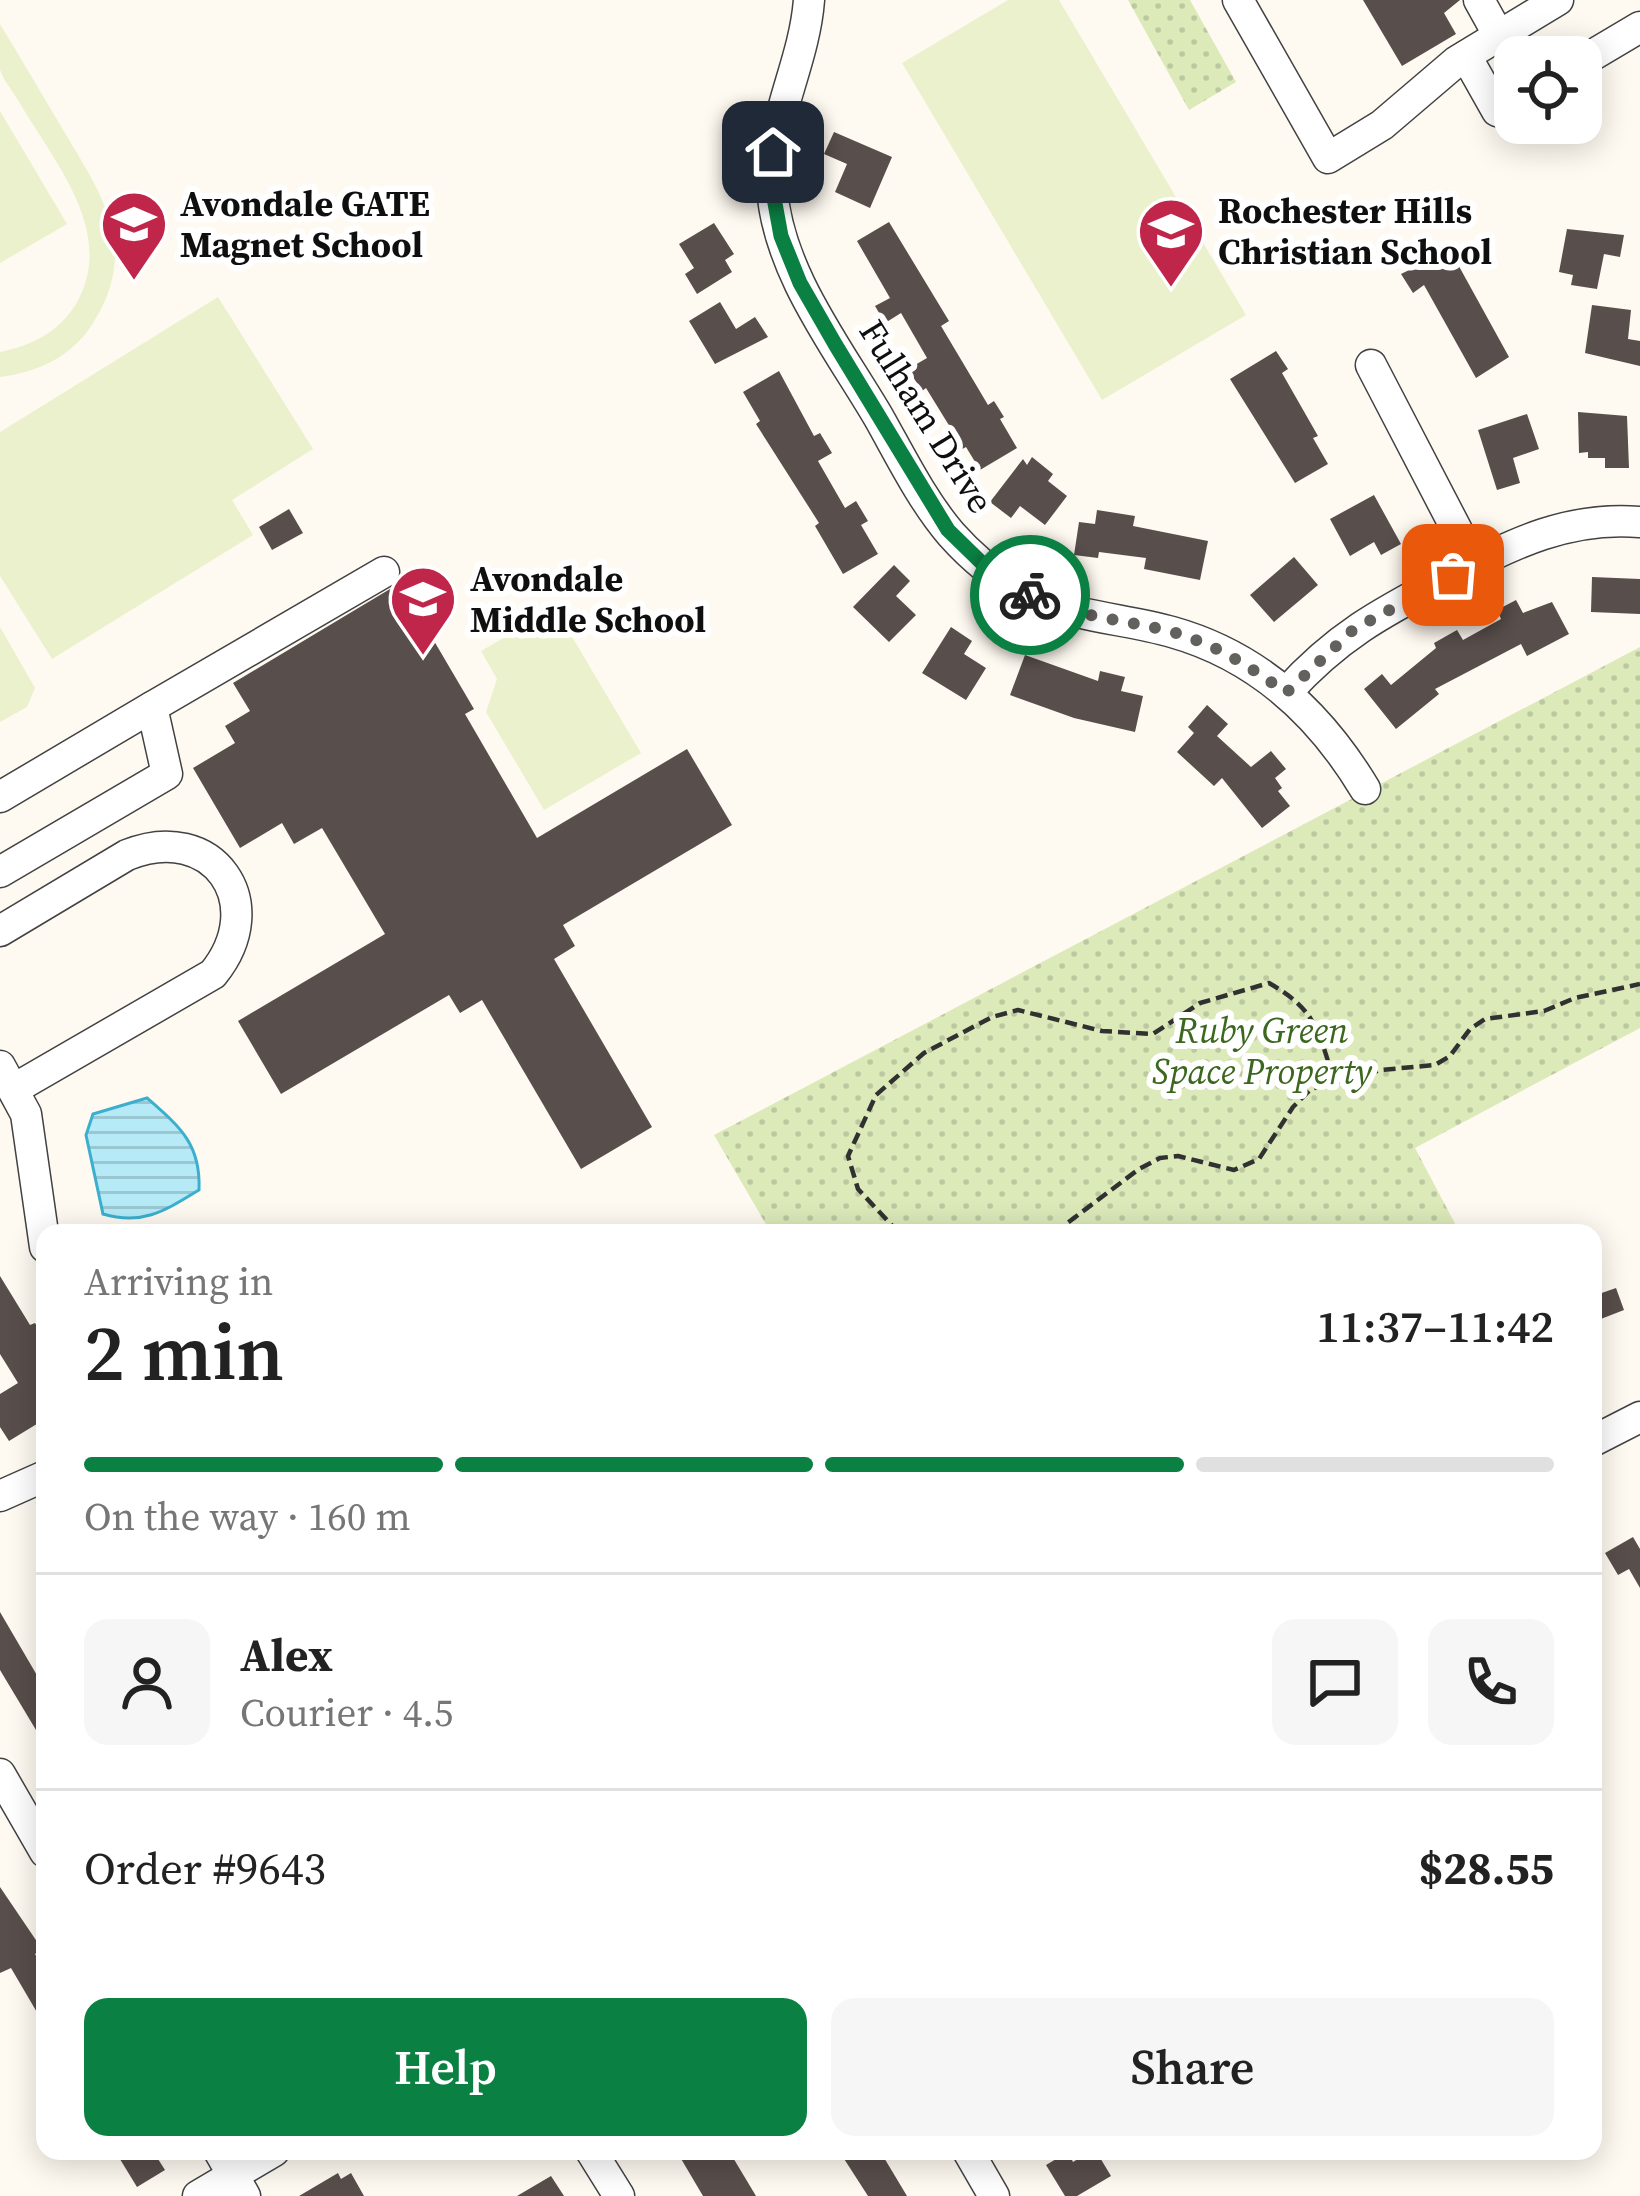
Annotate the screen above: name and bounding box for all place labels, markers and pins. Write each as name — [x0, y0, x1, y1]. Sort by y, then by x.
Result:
pin — [722, 101, 824, 203]
place label: Avondale GATE Magnet School — [180, 179, 430, 269]
place label: Rochester Hills Christian School — [1218, 186, 1492, 276]
school or university icon: Avondale GATE Magnet School — [99, 189, 169, 283]
school or university icon: Rochester Hills Christian School — [1136, 196, 1206, 290]
pin — [1402, 524, 1504, 626]
place label: Avondale Middle School — [470, 554, 706, 644]
school or university icon: Avondale Middle School — [388, 564, 458, 658]

